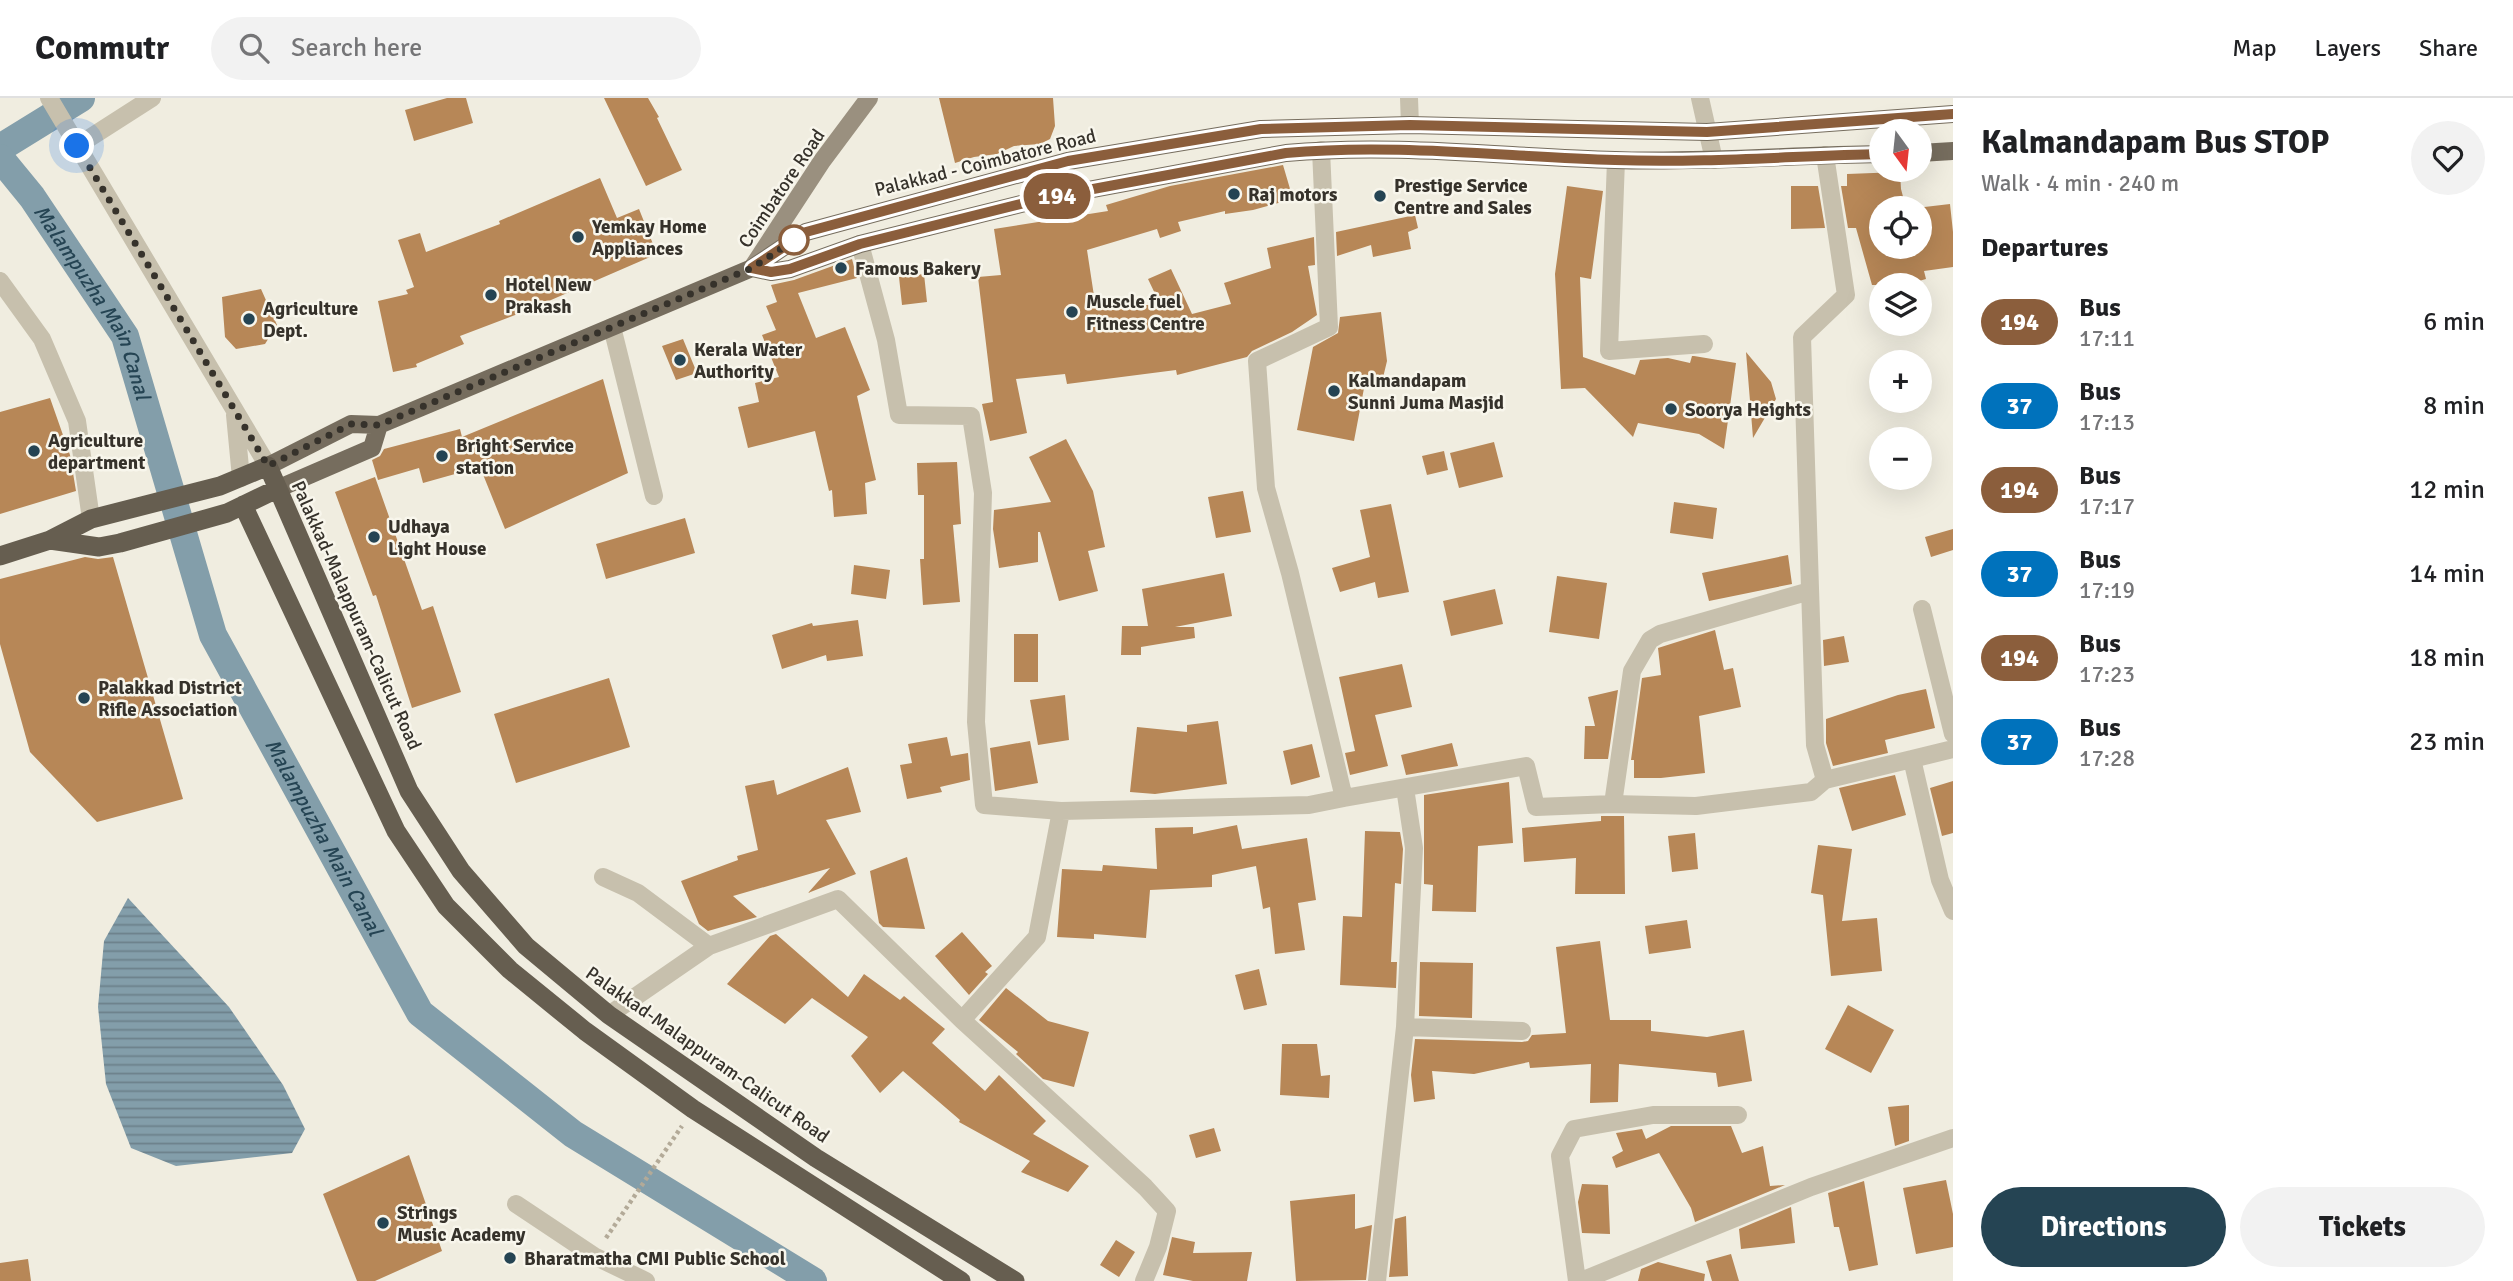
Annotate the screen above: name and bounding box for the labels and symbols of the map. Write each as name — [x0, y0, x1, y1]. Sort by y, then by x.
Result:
north arrow — [1869, 119, 1932, 182]
street label: Palakkad - Coimbatore Road — [872, 124, 1098, 202]
street label: Coimbatore Road — [733, 125, 830, 253]
your location — [59, 128, 94, 163]
line badge: 194 — [1017, 173, 1097, 219]
place label: Prestige Service Centre and Sales — [1394, 174, 1532, 220]
place label: Raj motors — [1248, 183, 1337, 207]
marker: Raj motors — [1226, 186, 1242, 202]
marker: Prestige Service Centre and Sales — [1372, 188, 1388, 204]
water label: Malampuzha Main Canal — [28, 200, 157, 405]
place label: Yemkay Home Appliances — [591, 215, 707, 261]
unlabelled marker — [779, 225, 809, 255]
marker: Yemkay Home Appliances — [570, 229, 586, 245]
place label: Famous Bakery — [855, 257, 981, 281]
marker: Famous Bakery — [833, 260, 849, 276]
place label: Hotel New Prakash — [505, 273, 592, 319]
marker: Hotel New Prakash — [483, 287, 499, 303]
place label: Muscle fuel Fitness Centre — [1086, 290, 1205, 336]
place label: Agriculture Dept. — [263, 297, 358, 343]
marker: Muscle fuel Fitness Centre — [1064, 304, 1080, 320]
marker: Agriculture Dept. — [241, 311, 257, 327]
place label: Kerala Water Authority — [694, 338, 803, 384]
marker: Kerala Water Authority — [672, 352, 688, 368]
place label: Kalmandapam Sunni Juma Masjid — [1348, 369, 1504, 415]
marker: Kalmandapam Sunni Juma Masjid — [1326, 383, 1342, 399]
place label: Soorya Heights — [1685, 398, 1811, 422]
marker: Soorya Heights — [1663, 401, 1679, 417]
place label: Agriculture department — [48, 429, 145, 475]
place label: Bright Service station — [456, 434, 574, 480]
marker: Agriculture department — [26, 443, 42, 459]
marker: Bright Service station — [434, 448, 450, 464]
street label: Palakkad-Malappuram-Calicut Road — [286, 477, 426, 754]
place label: Udhaya Light House — [388, 515, 486, 561]
marker: Udhaya Light House — [366, 529, 382, 545]
place label: Palakkad District Rifle Association — [98, 676, 242, 722]
marker: Palakkad District Rifle Association — [76, 690, 92, 706]
water label: Malampuzha Main Canal — [259, 734, 389, 942]
street label: Palakkad-Malappuram-Calicut Road — [581, 961, 834, 1148]
place label: Strings Music Academy — [397, 1201, 526, 1247]
marker: Strings Music Academy — [375, 1215, 391, 1231]
place label: Bharatmatha CMI Public School — [524, 1247, 786, 1271]
marker: Bharatmatha CMI Public School — [502, 1250, 518, 1266]

